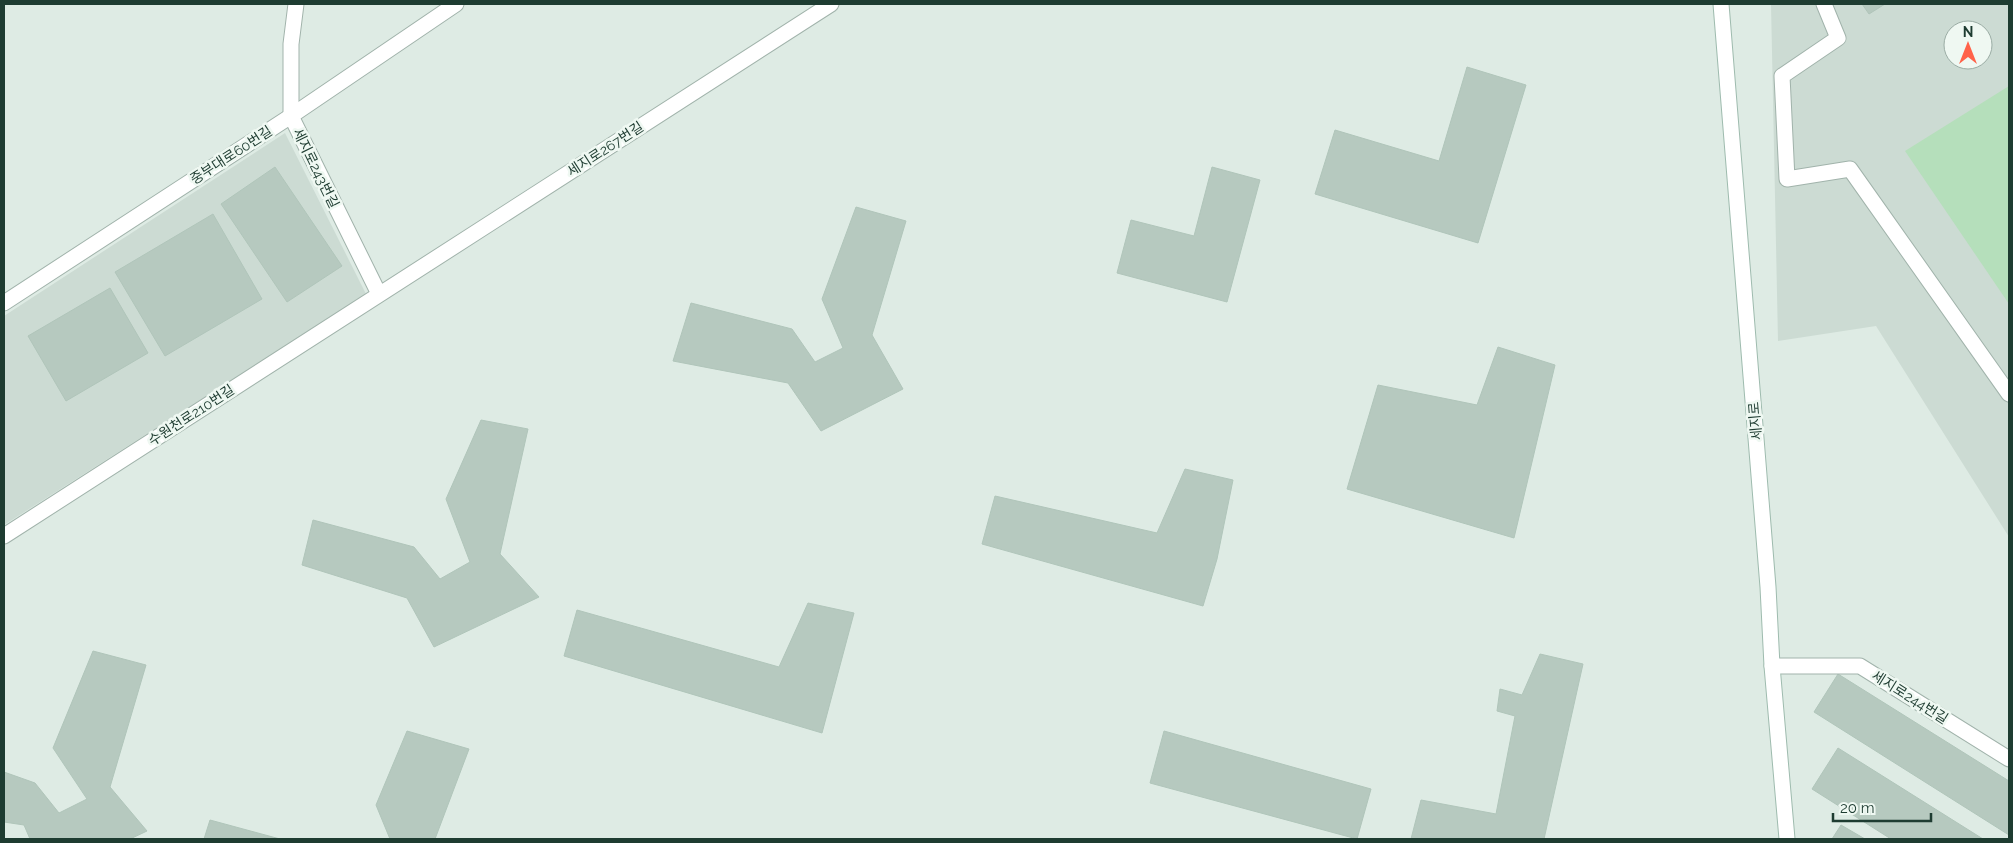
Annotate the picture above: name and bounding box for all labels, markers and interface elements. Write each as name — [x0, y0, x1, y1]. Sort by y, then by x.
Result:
north arrow — [1943, 20, 1993, 70]
text: N — [1963, 24, 1973, 40]
street label: 세지로267번길 — [564, 118, 646, 180]
street label: 중부대로60번길 — [187, 123, 275, 187]
street label: 세지로243번길 — [290, 125, 342, 211]
street label: 수원천로210번길 — [145, 381, 237, 449]
street label: 세지로 — [1745, 401, 1765, 441]
street label: 세지로244번길 — [1869, 667, 1951, 727]
scale bar — [1833, 790, 1930, 822]
text: 20 m — [1840, 799, 1875, 817]

